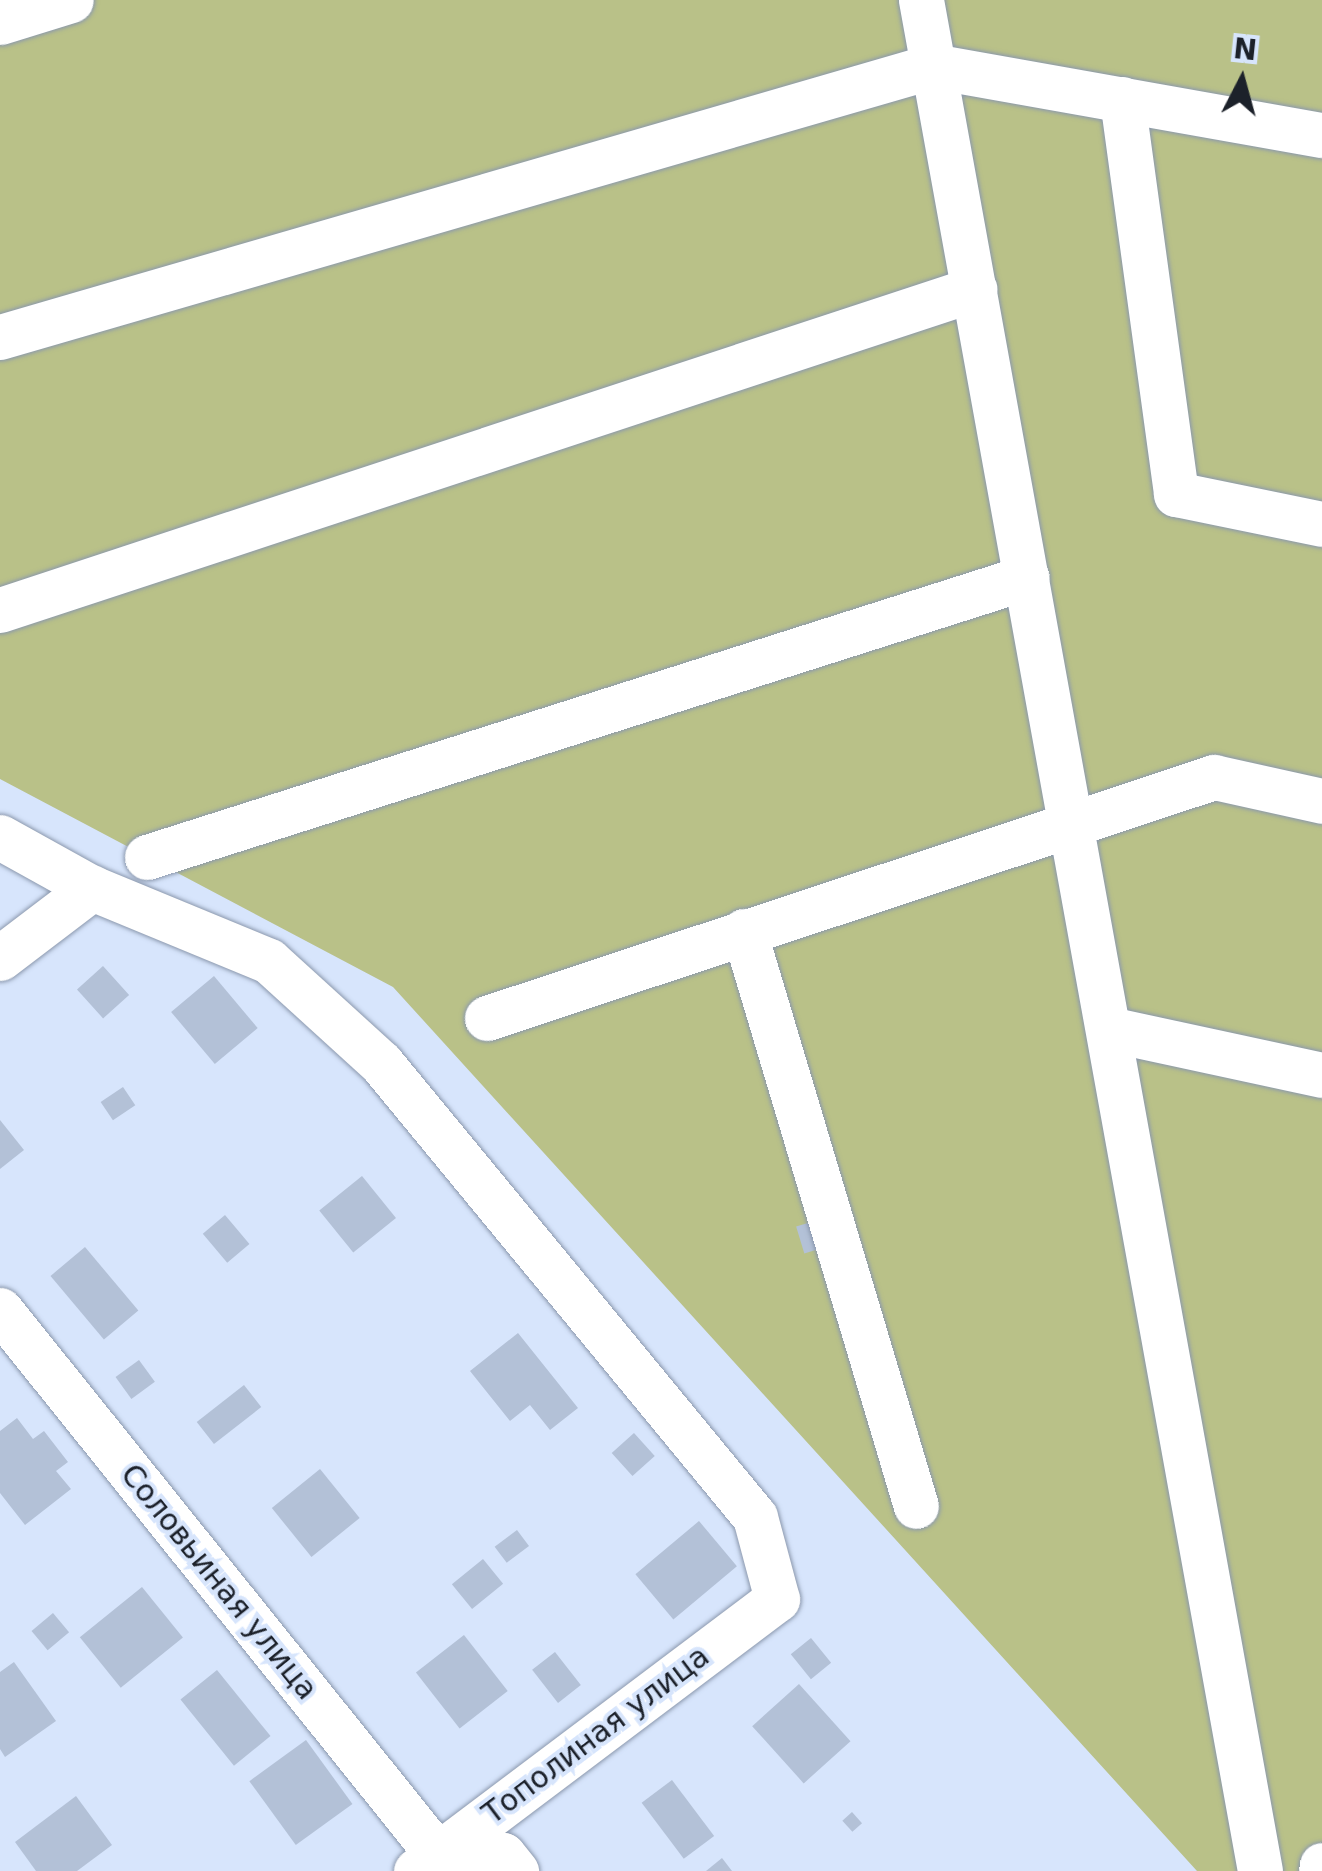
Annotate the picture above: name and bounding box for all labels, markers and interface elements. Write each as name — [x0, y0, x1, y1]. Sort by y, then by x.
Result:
north arrow — [1192, 30, 1292, 130]
text: N — [1232, 32, 1259, 67]
street label: Соловьиная улица — [113, 1457, 325, 1707]
street label: Тополиная улица — [476, 1638, 716, 1832]

